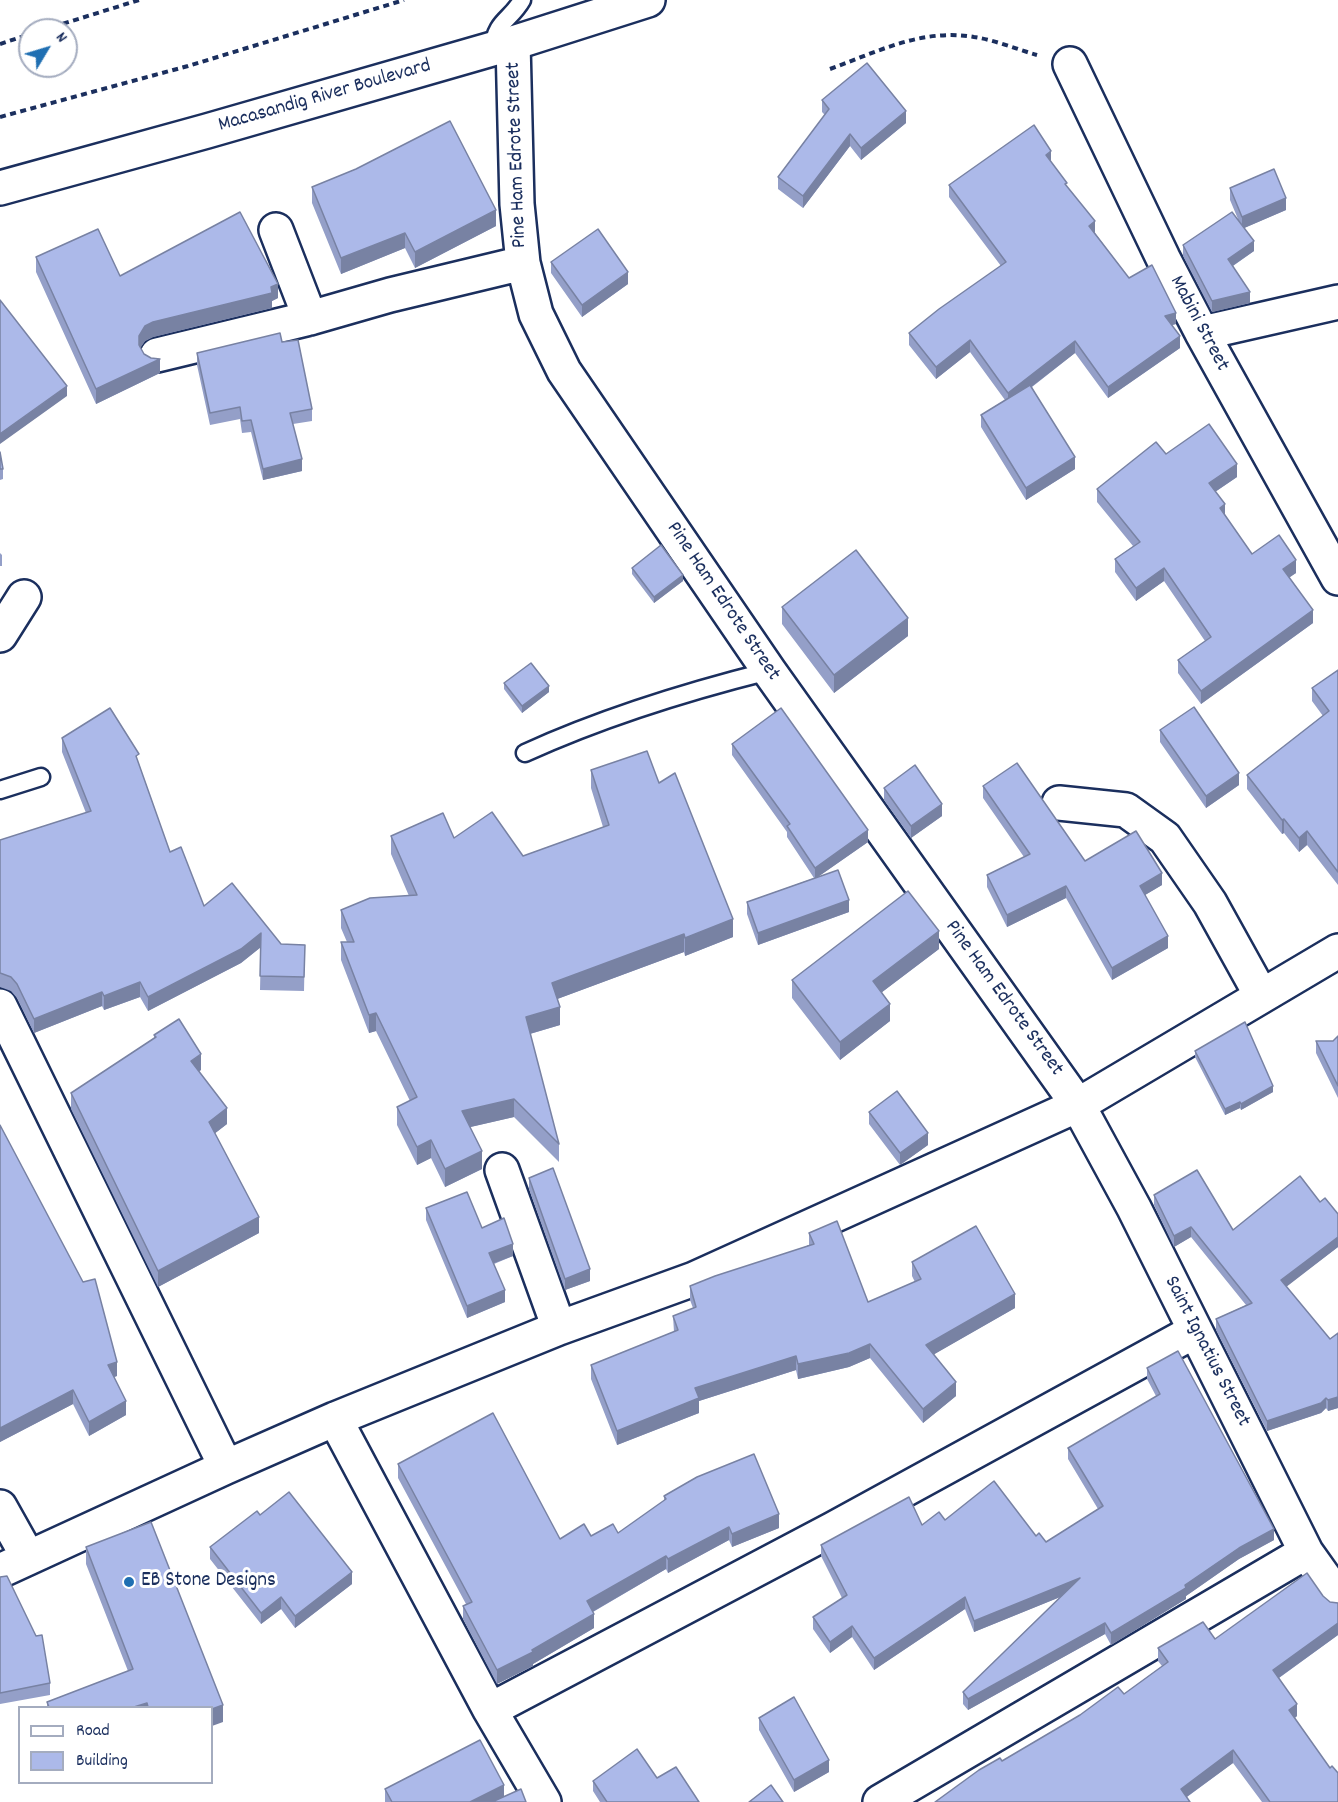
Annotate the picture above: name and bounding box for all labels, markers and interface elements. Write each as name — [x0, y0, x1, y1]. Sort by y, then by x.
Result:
north arrow — [18, 18, 78, 78]
text: N — [50, 28, 72, 48]
street label: Macasandig River Boulevard — [216, 55, 434, 139]
street label: Pine Ham Edrote Street — [502, 61, 534, 249]
street label: Mabini Street — [1162, 272, 1234, 376]
street label: Pine Ham Edrote Street — [659, 518, 785, 686]
street label: Pine Ham Edrote Street — [938, 916, 1068, 1082]
street label: Saint Ignatius Street — [1157, 1272, 1255, 1432]
place label: EB Stone Designs — [141, 1569, 276, 1595]
marker: EB Stone Designs — [122, 1575, 136, 1589]
legend — [18, 1706, 213, 1784]
text: Road — [76, 1719, 110, 1744]
text: Building — [76, 1749, 128, 1774]

